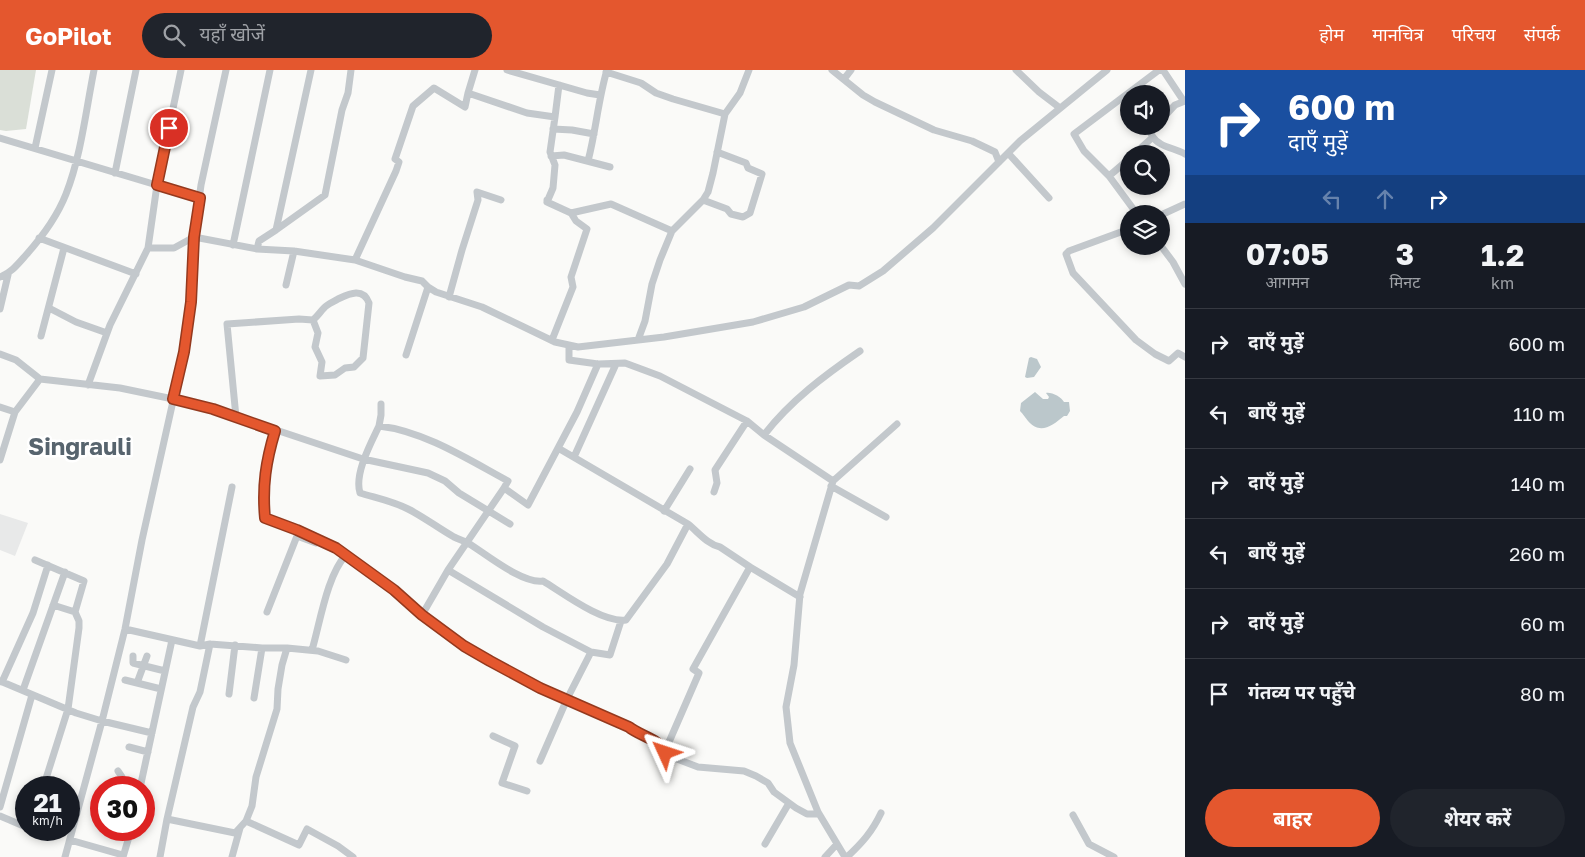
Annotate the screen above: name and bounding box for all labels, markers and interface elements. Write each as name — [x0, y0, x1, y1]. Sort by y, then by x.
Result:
search box — [142, 13, 492, 58]
text: GoPilot — [25, 21, 112, 50]
icon: search — [160, 21, 188, 49]
text: यहाँ खोजें — [200, 22, 265, 45]
text: होम — [1319, 23, 1344, 45]
text: मानचित्र — [1372, 23, 1424, 45]
text: परिचय — [1452, 23, 1496, 45]
text: संपर्क — [1524, 23, 1560, 45]
map controls — [1120, 85, 1170, 255]
button: sound — [1120, 85, 1170, 135]
text: 600 m — [1288, 86, 1395, 128]
icon: right — [1205, 90, 1270, 155]
pin — [148, 107, 190, 149]
icon: arrive — [155, 114, 183, 142]
text: दाएँ मुड़ें — [1288, 128, 1348, 155]
button: search — [1120, 145, 1170, 195]
icon: left — [1318, 185, 1346, 213]
icon: ahead — [1371, 185, 1399, 213]
icon: right — [1424, 185, 1452, 213]
button: layers — [1120, 205, 1170, 255]
text: 07:05 — [1246, 236, 1329, 272]
text: 3 — [1396, 236, 1414, 272]
text: 1.2 — [1481, 237, 1524, 273]
text: आगमन — [1265, 272, 1309, 292]
text: मिनट — [1390, 272, 1420, 292]
text: km — [1491, 273, 1514, 293]
icon: right — [1205, 330, 1233, 358]
text: दाएँ मुड़ें — [1248, 330, 1304, 353]
text: 600 m — [1508, 332, 1565, 355]
icon: left — [1205, 400, 1233, 428]
text: बाएँ मुड़ें — [1248, 400, 1305, 423]
text: 110 m — [1513, 402, 1565, 425]
district label: Singrauli — [28, 431, 132, 460]
icon: right — [1205, 470, 1233, 498]
text: दाएँ मुड़ें — [1248, 470, 1304, 493]
text: 140 m — [1511, 472, 1565, 495]
icon: left — [1205, 540, 1233, 568]
text: बाएँ मुड़ें — [1248, 540, 1305, 563]
text: 260 m — [1509, 542, 1565, 565]
icon: right — [1205, 610, 1233, 638]
text: दाएँ मुड़ें — [1248, 610, 1304, 633]
text: 60 m — [1520, 612, 1565, 635]
icon: arrive — [1205, 680, 1233, 708]
text: गंतव्य पर पहुँचे — [1248, 680, 1355, 703]
text: 80 m — [1520, 682, 1565, 705]
position arrow — [638, 726, 690, 778]
speed limit sign: 30 — [90, 776, 155, 841]
text: 21 — [33, 787, 62, 818]
button: बाहर — [1205, 789, 1380, 847]
button: शेयर करें — [1390, 789, 1565, 847]
text: km/h — [32, 813, 63, 828]

